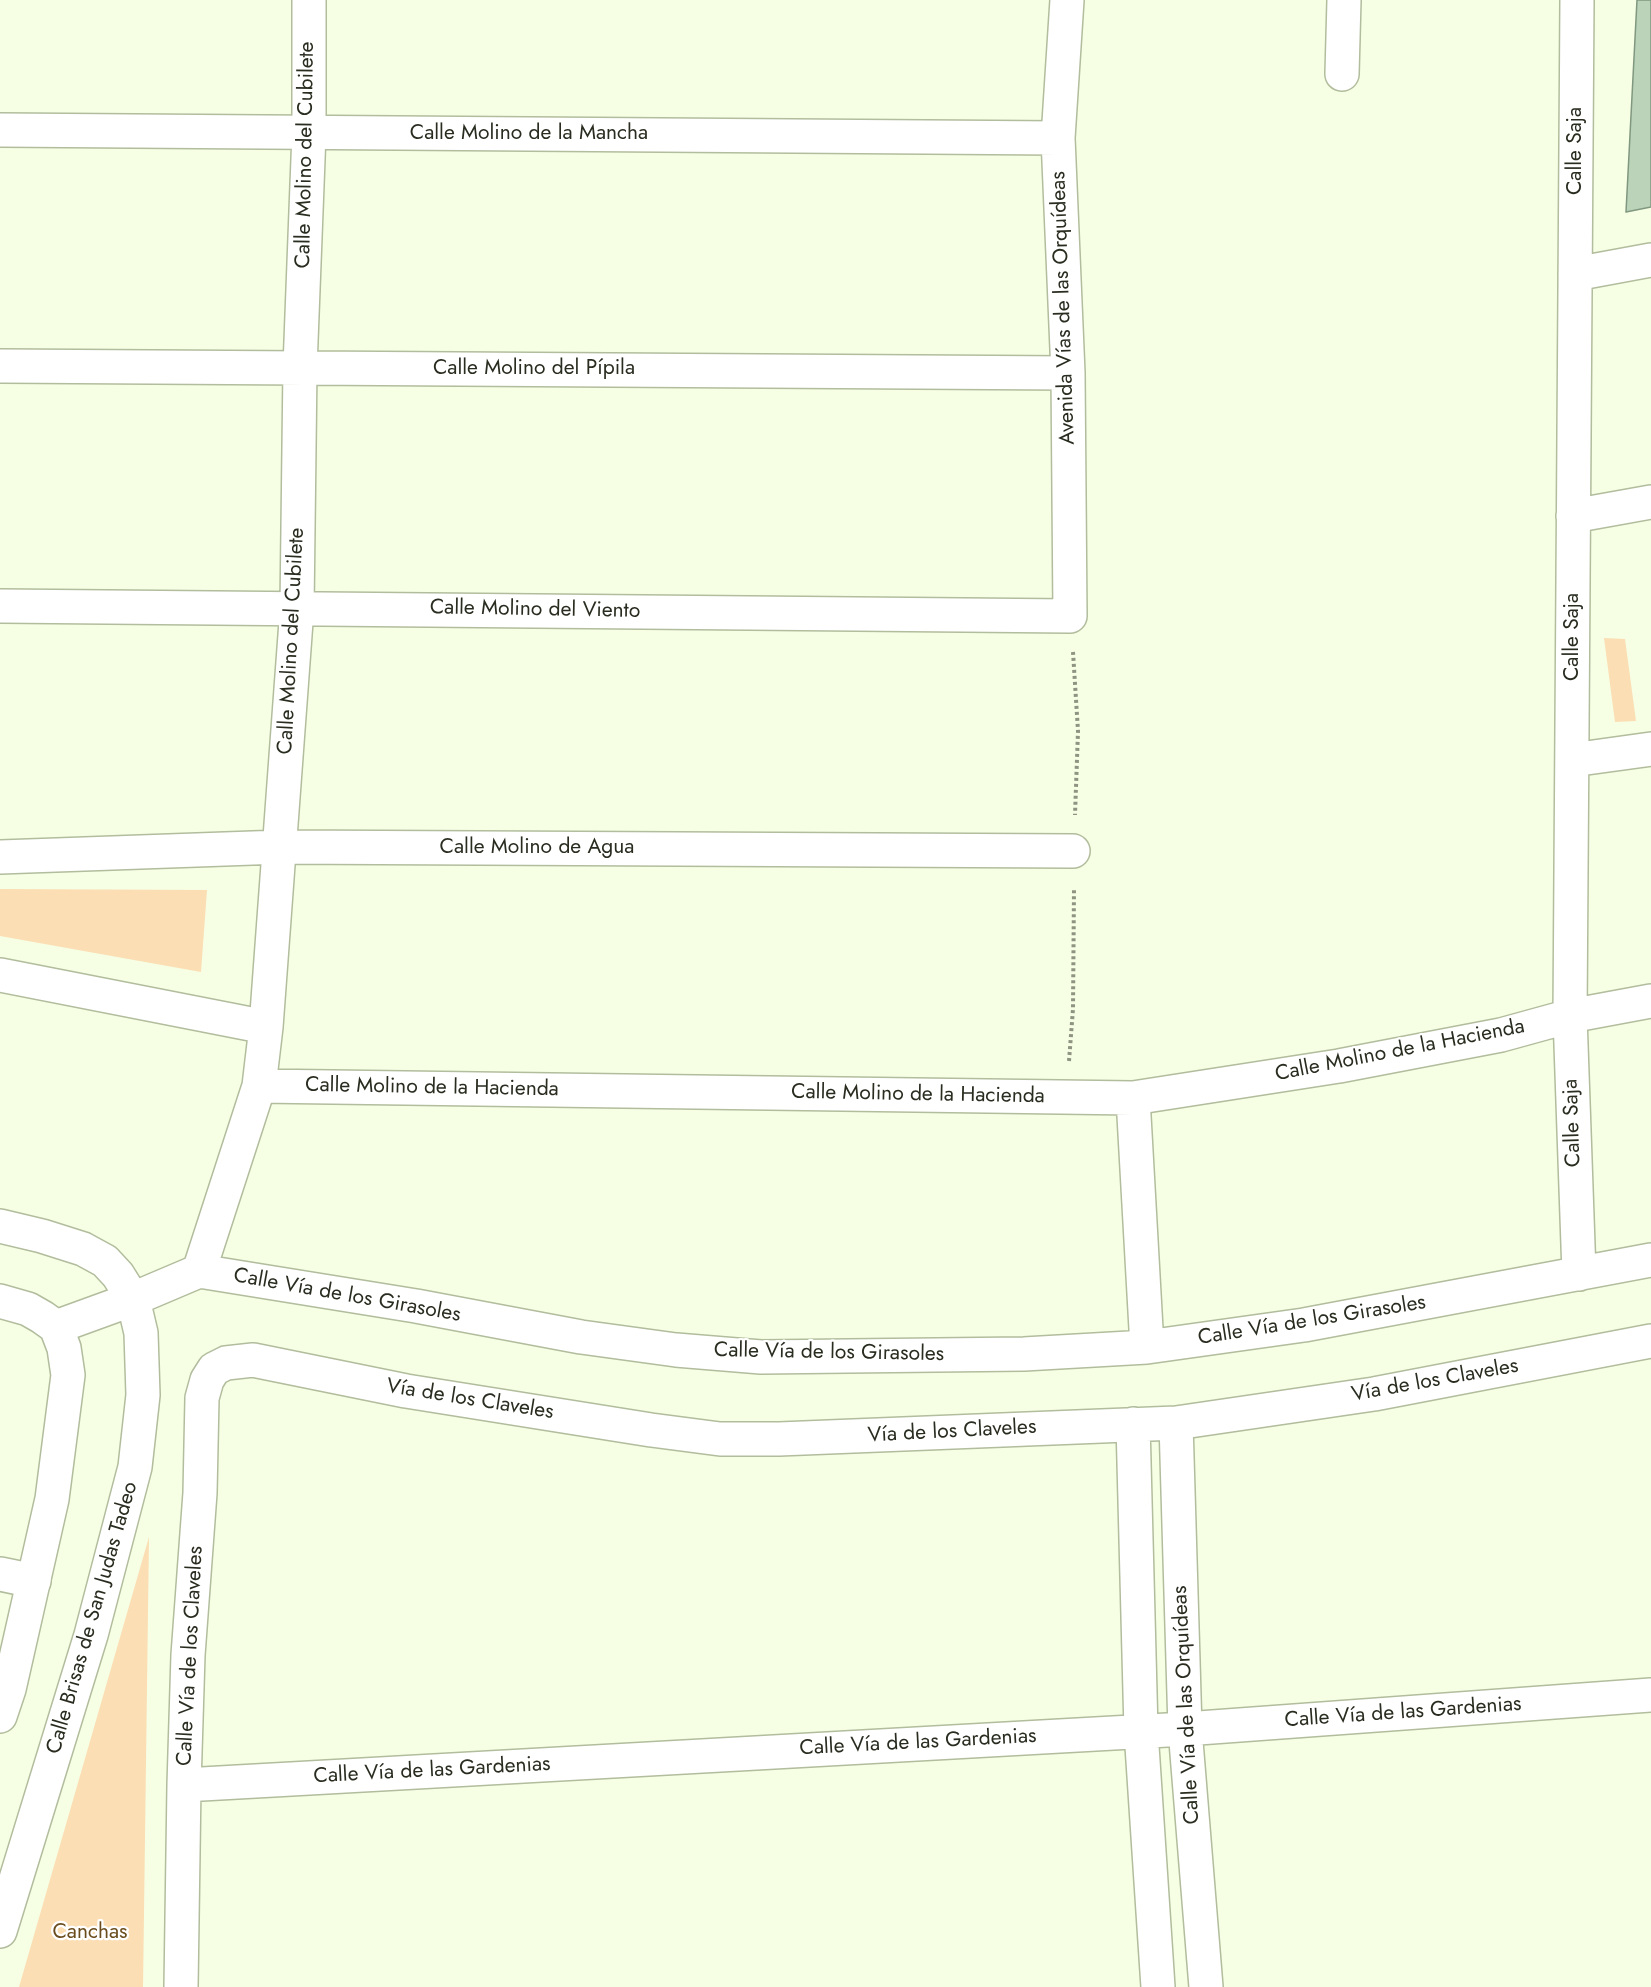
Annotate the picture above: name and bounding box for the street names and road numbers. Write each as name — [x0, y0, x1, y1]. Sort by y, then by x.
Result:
street label: Calle Molino del Cubilete — [291, 41, 321, 269]
street label: Calle Saja — [1563, 107, 1589, 195]
street label: Calle Molino de la Mancha — [410, 121, 648, 147]
street label: Avenida Vías de las Orquídeas — [1047, 171, 1081, 445]
street label: Calle Molino del Pípila — [433, 356, 635, 382]
street label: Calle Molino del Cubilete — [273, 527, 311, 755]
street label: Calle Saja — [1560, 593, 1586, 681]
street label: Calle Molino del Viento — [430, 596, 640, 624]
street label: Calle Molino de Agua — [440, 835, 634, 861]
street label: Calle Molino de la Hacienda — [1273, 1014, 1527, 1088]
street label: Calle Molino de la Hacienda — [305, 1073, 559, 1103]
street label: Calle Saja — [1559, 1078, 1587, 1168]
street label: Calle Molino de la Hacienda — [791, 1080, 1045, 1110]
street label: Calle Vía de los Girasoles — [231, 1264, 463, 1328]
street label: Calle Vía de los Girasoles — [1196, 1291, 1428, 1351]
street label: Calle Vía de los Girasoles — [714, 1338, 944, 1368]
street label: Vía de los Claveles — [1350, 1354, 1520, 1408]
street label: Vía de los Claveles — [385, 1374, 555, 1426]
street label: Vía de los Claveles — [867, 1415, 1037, 1449]
street label: Calle Brisas de San Judas Tadeo — [42, 1479, 144, 1757]
street label: Calle Vía de los Claveles — [173, 1545, 209, 1767]
street label: Calle Vía de las Orquídeas — [1168, 1585, 1206, 1825]
street label: Calle Vía de las Gardenias — [1284, 1692, 1522, 1734]
street label: Calle Vía de las Gardenias — [799, 1724, 1037, 1762]
street label: Calle Vía de las Gardenias — [313, 1752, 551, 1790]

